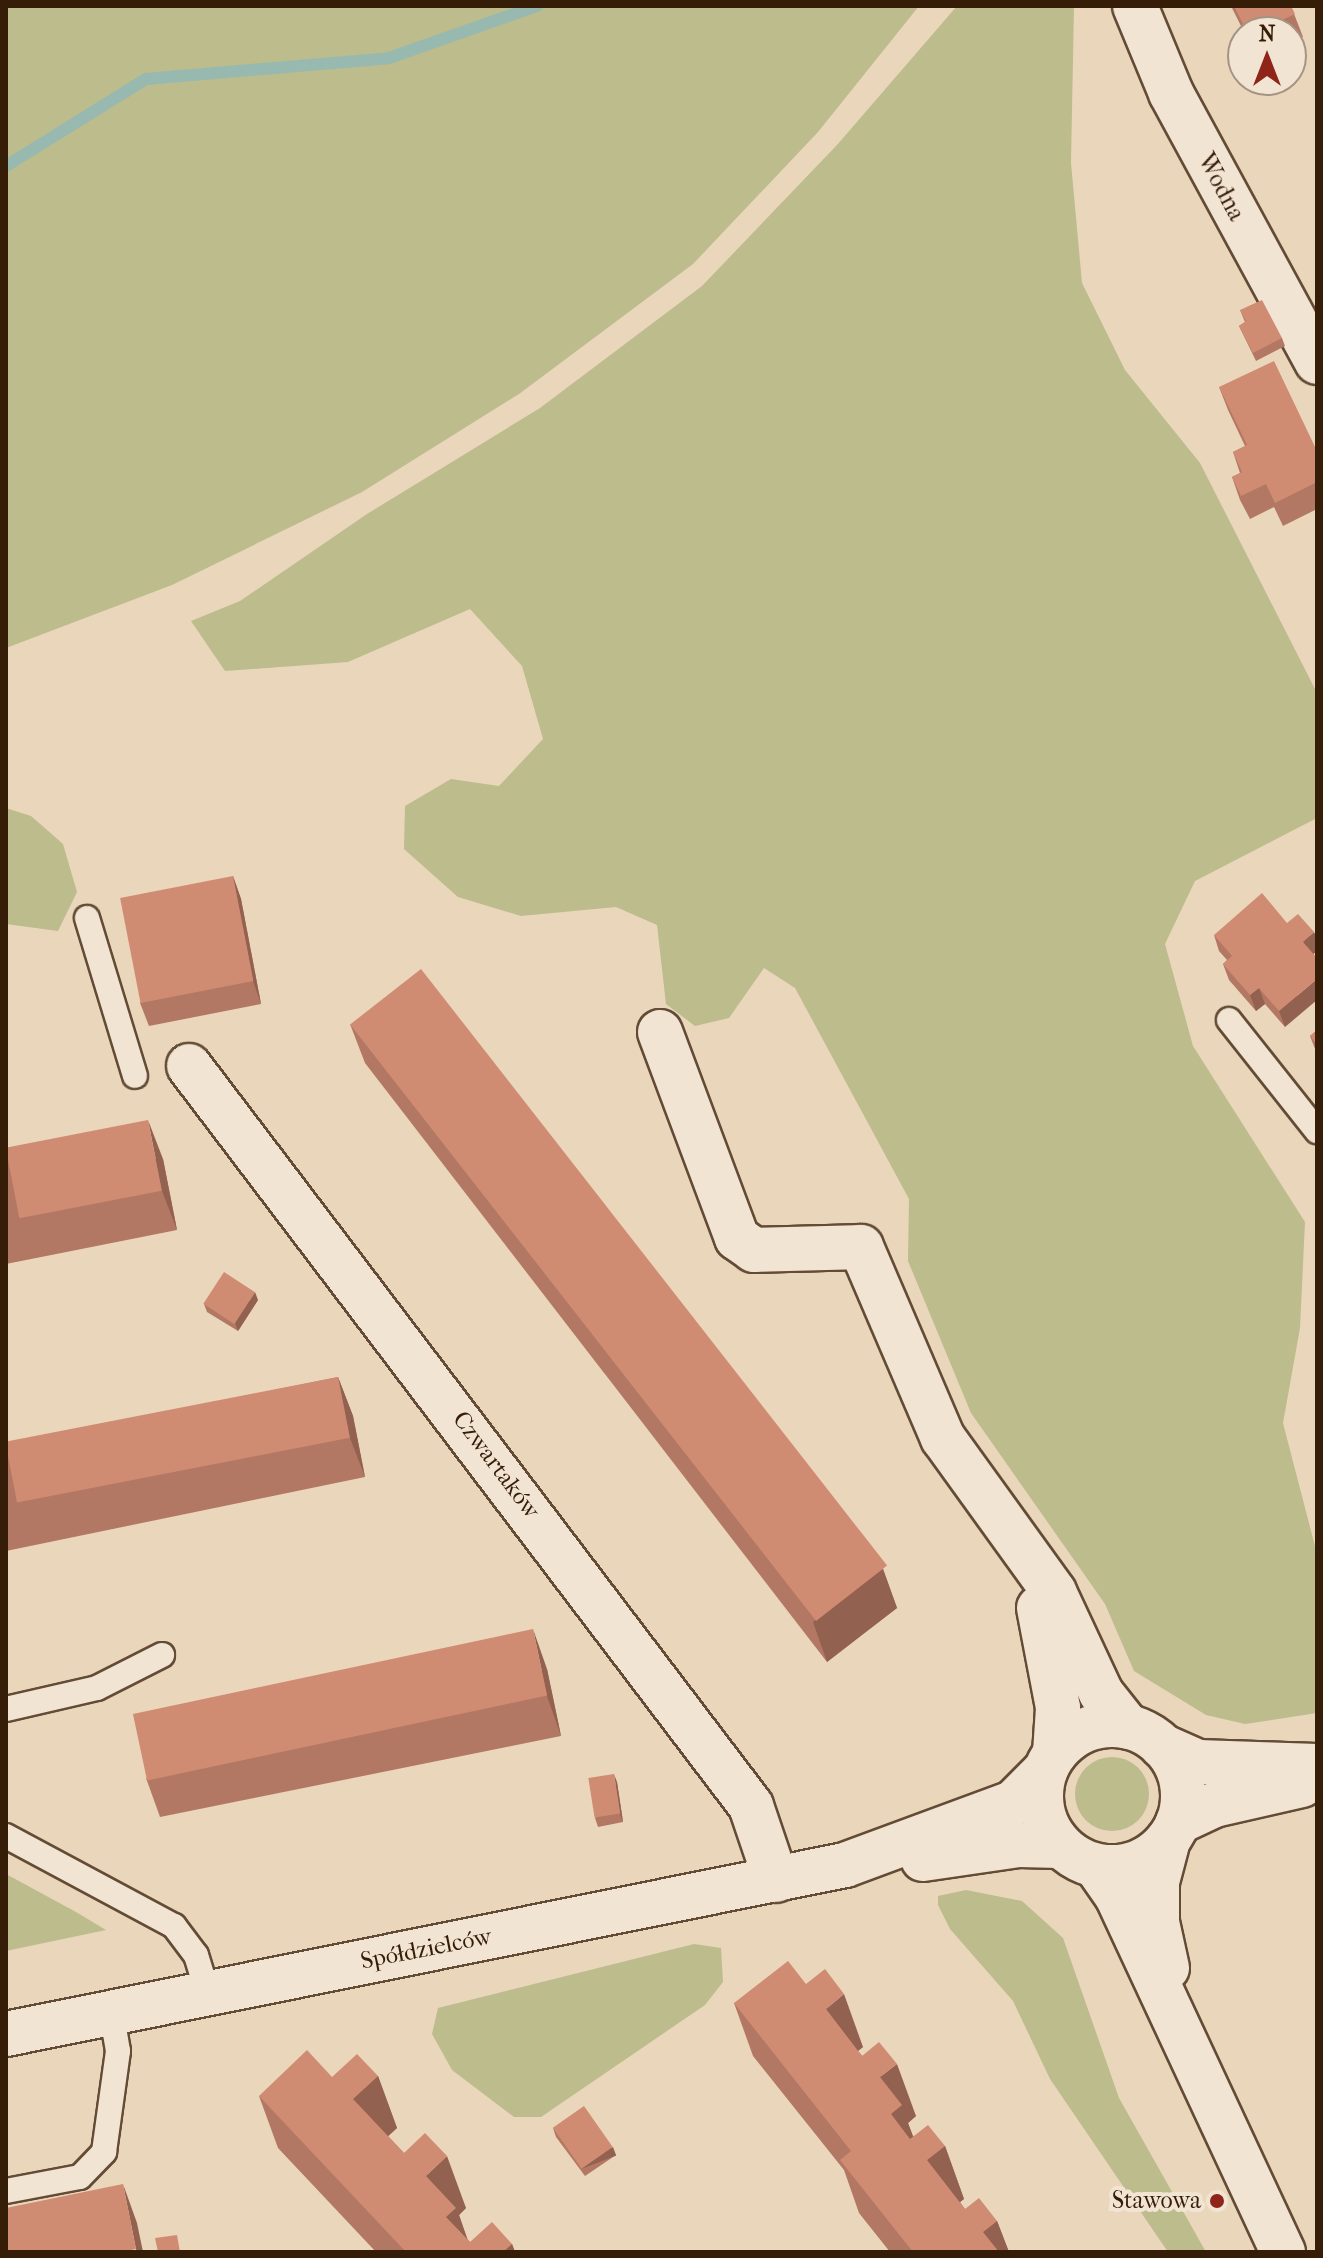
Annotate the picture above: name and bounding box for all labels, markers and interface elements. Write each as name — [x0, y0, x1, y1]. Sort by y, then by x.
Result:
north arrow — [1227, 16, 1307, 96]
text: N — [1259, 21, 1275, 47]
street label: Wodna — [1191, 148, 1251, 226]
street label: Czwartaków — [446, 1406, 546, 1524]
street label: Spółdzielców — [358, 1922, 494, 1976]
place label: Stawowa — [1112, 2187, 1201, 2215]
marker: Stawowa — [1208, 2192, 1226, 2210]

